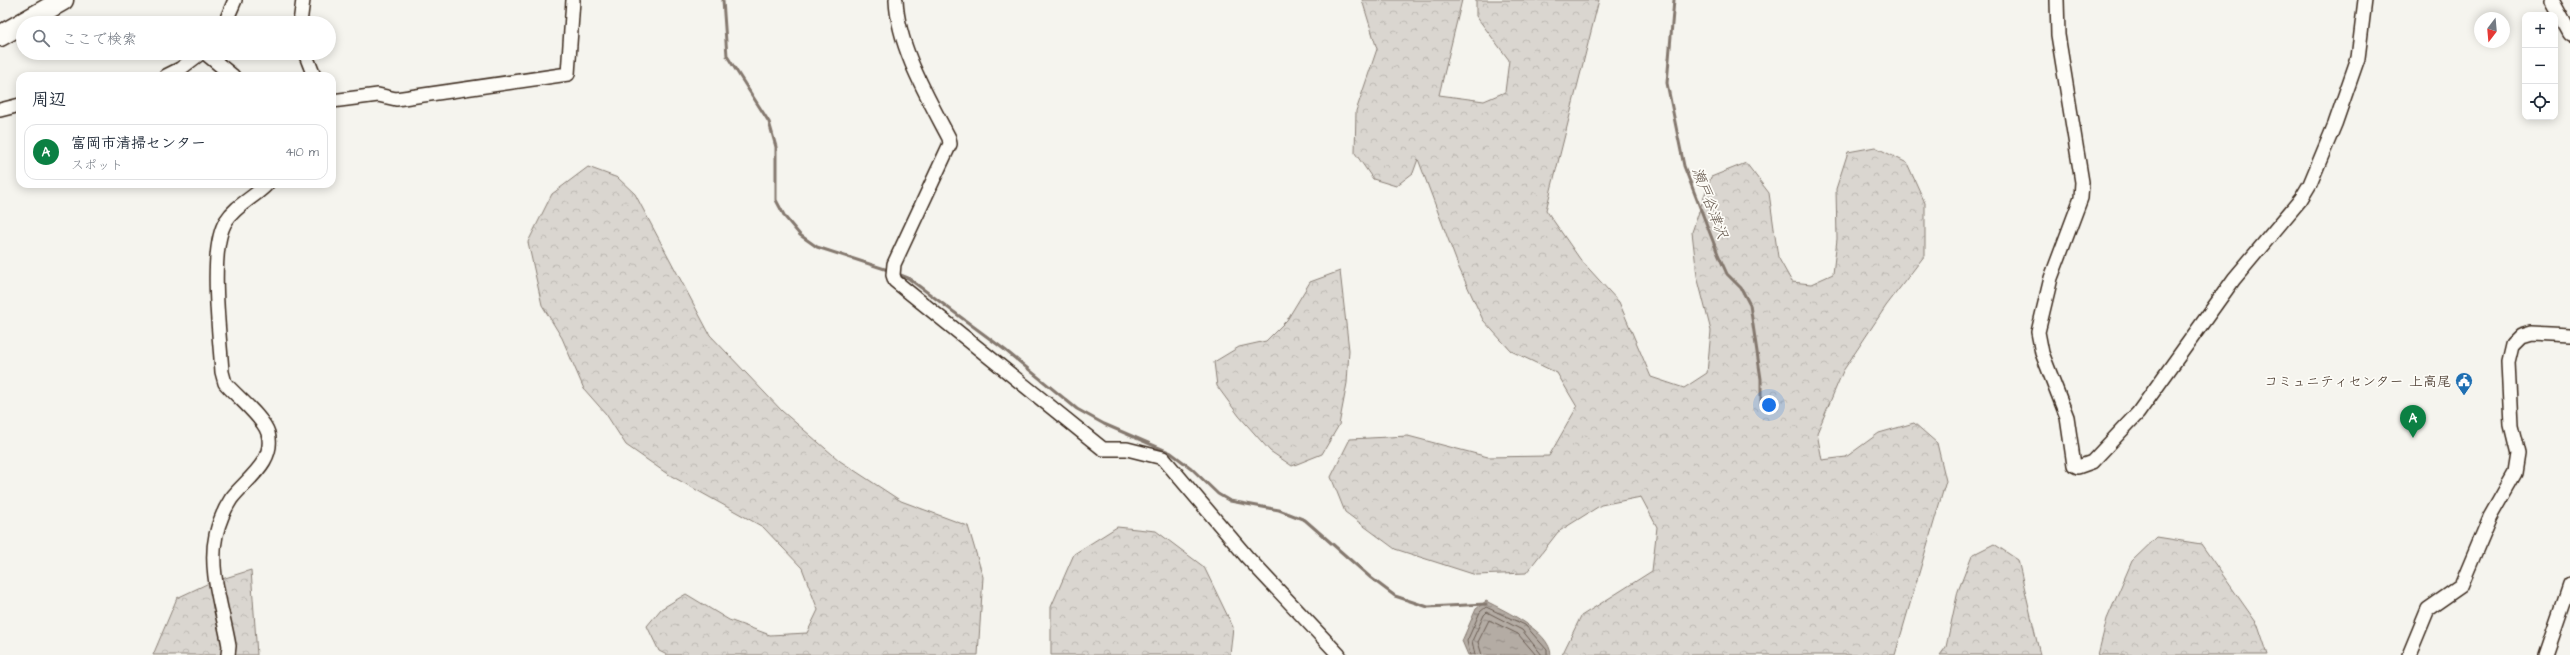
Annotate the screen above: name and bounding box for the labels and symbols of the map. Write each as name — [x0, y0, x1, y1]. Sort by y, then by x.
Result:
north arrow — [2474, 12, 2510, 48]
water label: 瀬戸谷津沢 — [1686, 164, 1733, 243]
public building icon: コミュニティセンター 上高尾 — [2454, 371, 2474, 396]
place label: コミュニティセンター 上高尾 — [2264, 372, 2451, 392]
your location — [1759, 395, 1779, 415]
pin: A — [2400, 405, 2426, 438]

